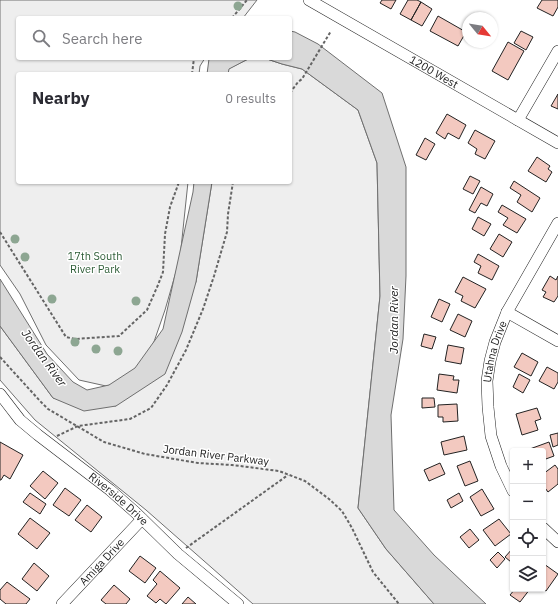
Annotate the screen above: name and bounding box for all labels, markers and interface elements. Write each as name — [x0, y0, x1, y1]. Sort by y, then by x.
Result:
north arrow — [462, 12, 498, 48]
search box — [16, 16, 292, 60]
icon: search — [30, 27, 52, 49]
text: Search here — [62, 29, 142, 48]
street label: 1200 West — [407, 52, 461, 91]
text: Nearby — [32, 87, 90, 109]
text: 0 results — [225, 90, 276, 107]
park label: 17th South River Park — [68, 249, 122, 276]
water label: Jordan River — [386, 286, 401, 354]
street label: Utahna Drive — [480, 319, 510, 383]
water label: Jordan River — [19, 326, 71, 390]
street label: Jordan River Parkway — [162, 442, 270, 469]
map controls — [510, 448, 546, 592]
button: + — [510, 448, 546, 484]
street label: Riverside Drive — [86, 469, 151, 528]
button: − — [510, 484, 546, 520]
button: locate — [510, 520, 546, 556]
street label: Amiga Drive — [76, 535, 127, 588]
button: layers — [510, 556, 546, 592]

